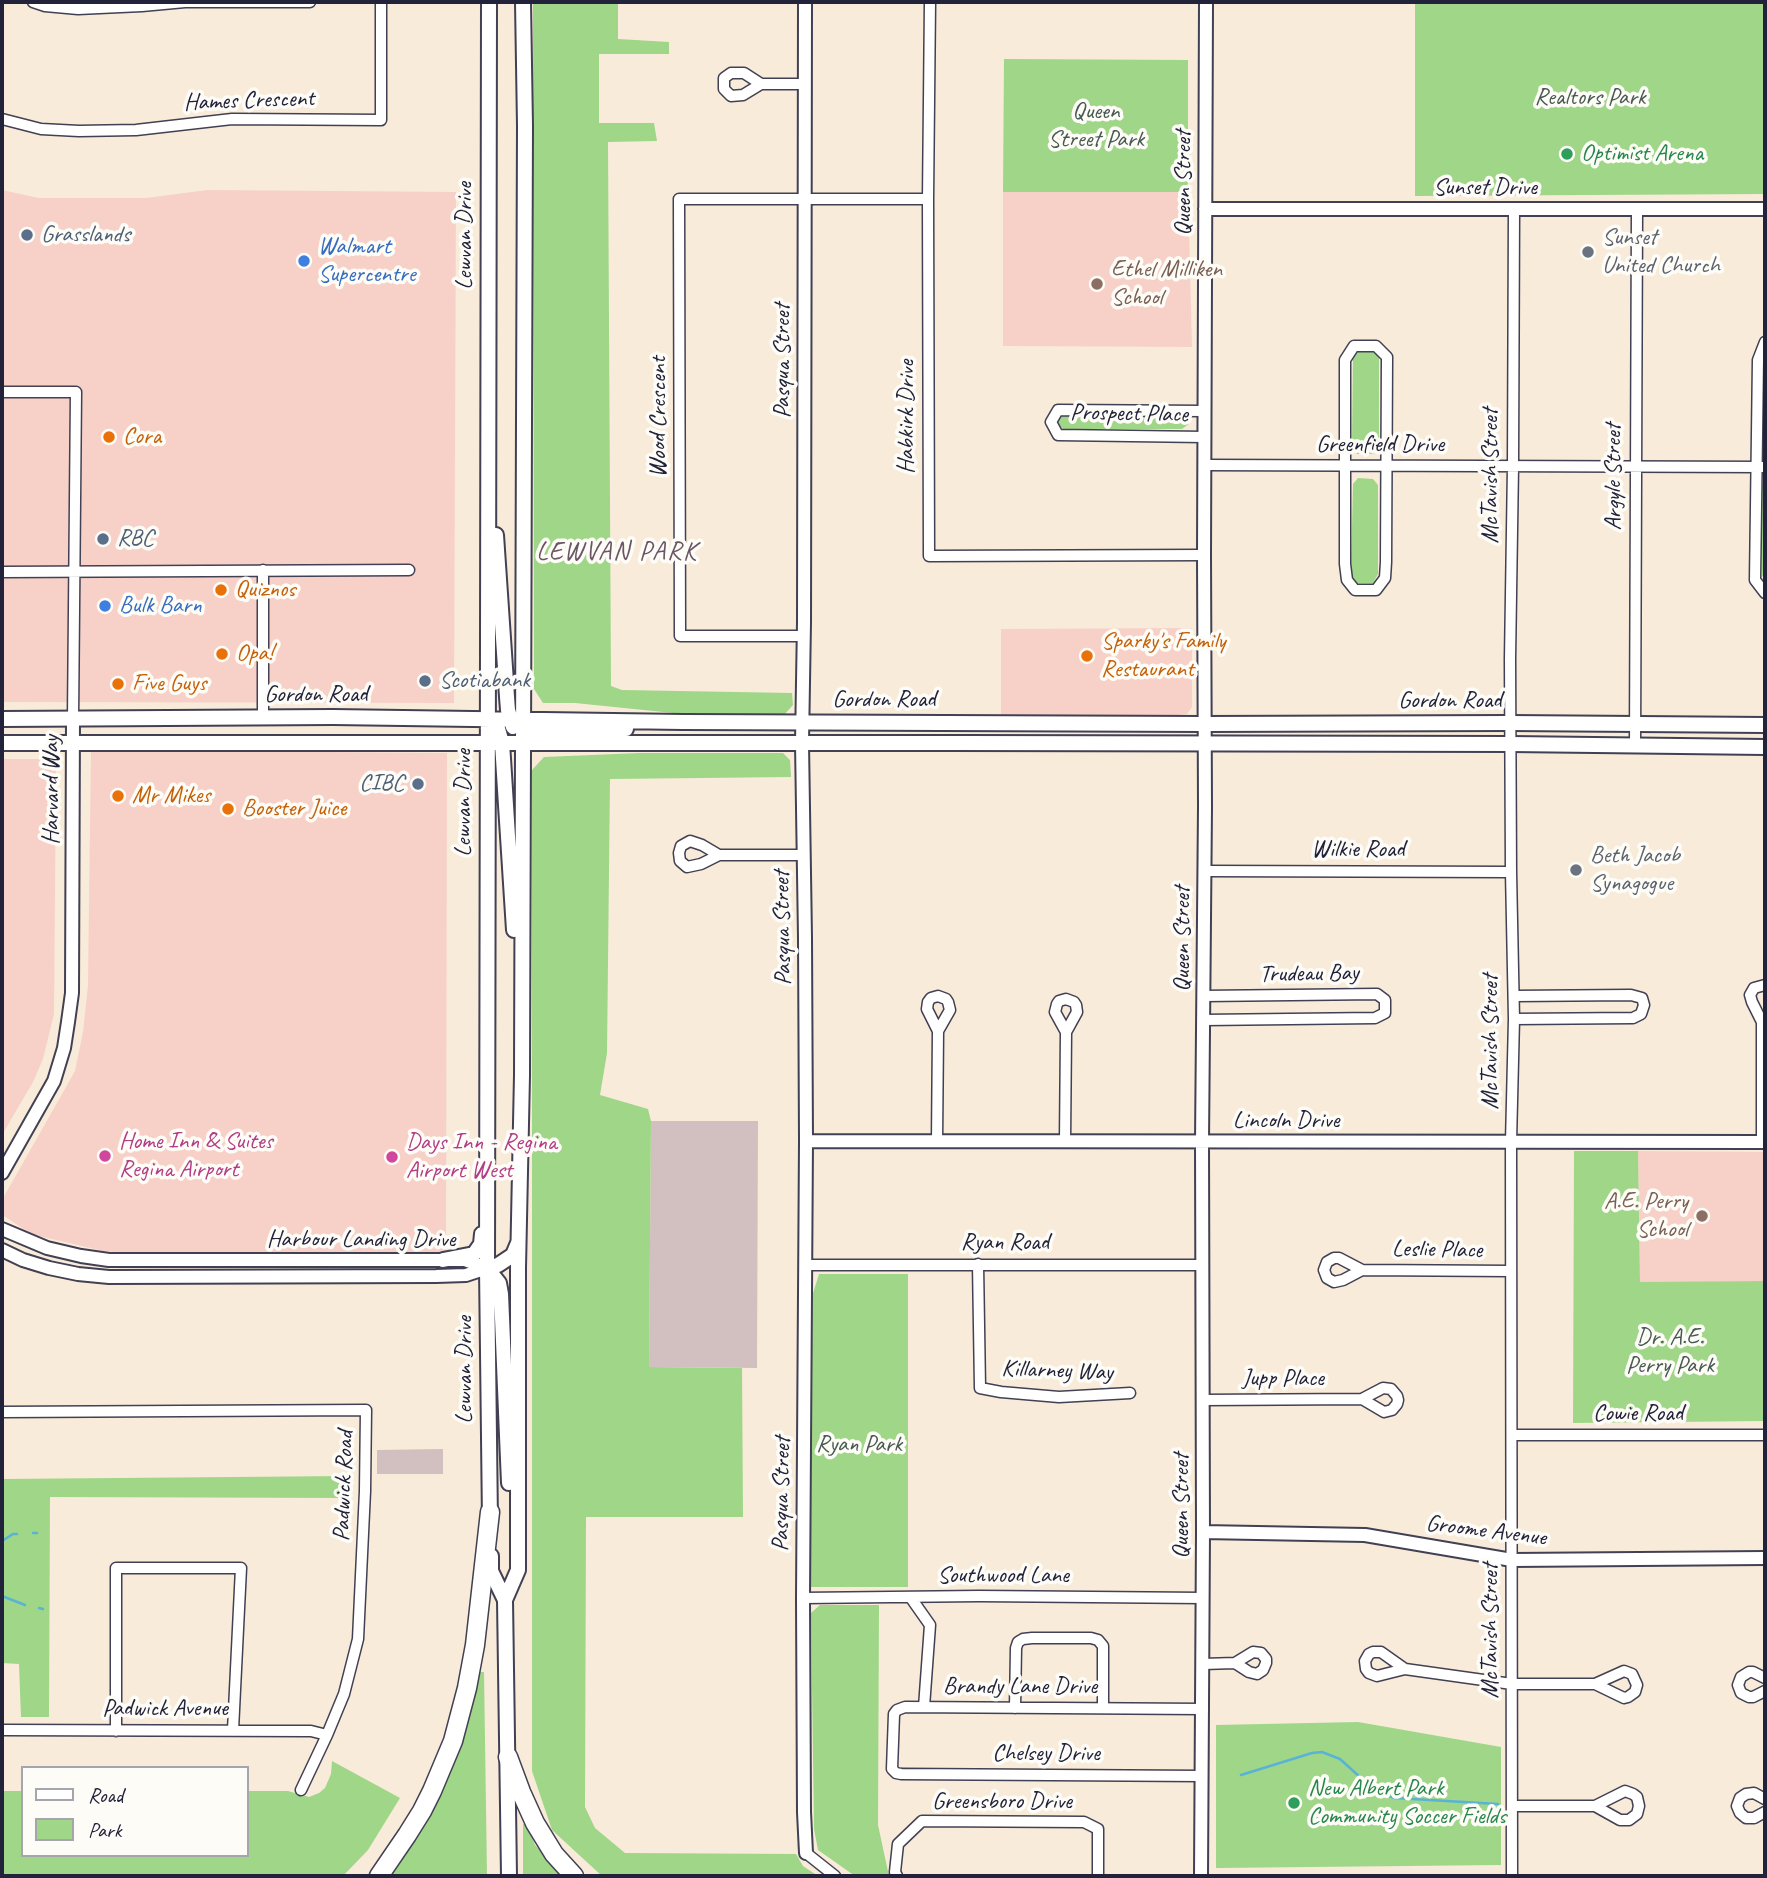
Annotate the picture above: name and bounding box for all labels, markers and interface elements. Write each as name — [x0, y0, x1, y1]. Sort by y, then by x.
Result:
street label: Hames Crescent — [183, 84, 315, 118]
park label: Realtors Park — [1534, 84, 1646, 112]
park label: Queen Street Park — [1048, 98, 1144, 154]
street label: Queen Street — [1170, 130, 1198, 236]
place label: Optimist Arena — [1581, 140, 1703, 168]
marker: Optimist Arena — [1559, 146, 1575, 162]
street label: Sunset Drive — [1433, 174, 1537, 202]
street label: Lewvan Drive — [451, 182, 479, 290]
place label: Grasslands — [41, 221, 130, 249]
place label: Sunset United Church — [1602, 224, 1720, 280]
marker: Grasslands — [19, 227, 35, 243]
place label: Walmart Supercentre — [318, 233, 416, 289]
marker: Sunset United Church — [1580, 244, 1596, 260]
marker: Walmart Supercentre — [296, 253, 312, 269]
place label: Ethel Milliken School — [1111, 256, 1222, 312]
marker: Ethel Milliken School — [1089, 276, 1105, 292]
street label: Pasqua Street — [769, 304, 797, 418]
street label: Wood Crescent — [645, 357, 673, 477]
street label: Habkirk Drive — [893, 360, 921, 474]
street label: Prospect Place — [1070, 399, 1188, 429]
street label: McTavish Street — [1477, 408, 1505, 544]
place label: Cora — [123, 423, 161, 451]
street label: Argyle Street — [1600, 423, 1628, 531]
marker: Cora — [101, 429, 117, 445]
street label: Greenfield Drive — [1316, 431, 1444, 459]
place label: RBC — [117, 525, 154, 553]
marker: RBC — [95, 531, 111, 547]
district label: LEWVAN PARK — [538, 536, 696, 568]
place label: Quiznos — [235, 576, 295, 604]
marker: Quiznos — [213, 582, 229, 598]
place label: Bulk Barn — [119, 592, 202, 620]
marker: Bulk Barn — [97, 598, 113, 614]
place label: Sparky's Family Restaurant — [1101, 628, 1225, 684]
place label: Opa! — [236, 640, 273, 668]
marker: Opa! — [214, 646, 230, 662]
marker: Sparky's Family Restaurant — [1079, 648, 1095, 664]
place label: Scotiabank — [439, 667, 530, 695]
place label: Five Guys — [132, 670, 206, 698]
marker: Scotiabank — [417, 673, 433, 689]
marker: Five Guys — [110, 676, 126, 692]
street label: Gordon Road — [264, 681, 368, 709]
street label: Gordon Road — [832, 686, 936, 714]
street label: Gordon Road — [1398, 687, 1502, 715]
street label: Harvard Way — [38, 735, 66, 845]
street label: Lewvan Drive — [450, 749, 478, 857]
place label: CIBC — [359, 770, 404, 798]
marker: CIBC — [410, 776, 426, 792]
place label: Mr Mikes — [132, 782, 210, 810]
marker: Mr Mikes — [110, 788, 126, 804]
place label: Booster Juice — [242, 795, 346, 823]
marker: Booster Juice — [220, 801, 236, 817]
street label: Wilkie Road — [1311, 836, 1405, 864]
place label: Beth Jacob Synagogue — [1590, 842, 1680, 898]
marker: Beth Jacob Synagogue — [1568, 862, 1584, 878]
street label: Pasqua Street — [768, 870, 798, 986]
street label: Queen Street — [1169, 886, 1197, 992]
street label: Trudeau Bay — [1259, 959, 1359, 989]
street label: McTavish Street — [1477, 974, 1505, 1110]
street label: Lincoln Drive — [1233, 1107, 1339, 1135]
place label: Home Inn & Suites Regina Airport — [119, 1128, 273, 1184]
place label: Days Inn - Regina Airport West — [406, 1129, 557, 1185]
marker: Home Inn & Suites Regina Airport — [97, 1148, 113, 1164]
marker: Days Inn - Regina Airport West — [384, 1149, 400, 1165]
place label: A.E. Perry School — [1604, 1188, 1688, 1244]
marker: A.E. Perry School — [1694, 1208, 1710, 1224]
street label: Harbour Landing Drive — [267, 1226, 455, 1254]
street label: Ryan Road — [961, 1229, 1049, 1257]
street label: Leslie Place — [1392, 1235, 1482, 1265]
street label: Lewvan Drive — [451, 1316, 479, 1424]
park label: Dr. A.E. Perry Park — [1626, 1324, 1714, 1380]
street label: Killarney Way — [1001, 1355, 1113, 1387]
street label: Jupp Place — [1242, 1365, 1324, 1393]
street label: Cowie Road — [1593, 1400, 1683, 1428]
street label: Padwick Road — [328, 1430, 360, 1542]
park label: Ryan Park — [816, 1431, 902, 1459]
street label: Pasqua Street — [767, 1436, 797, 1552]
street label: Queen Street — [1168, 1453, 1196, 1559]
street label: Groome Avenue — [1424, 1509, 1548, 1553]
street label: Southwood Lane — [937, 1562, 1069, 1590]
street label: McTavish Street — [1477, 1563, 1505, 1699]
street label: Brandy Lane Drive — [943, 1673, 1097, 1701]
street label: Padwick Avenue — [102, 1695, 228, 1723]
street label: Chelsey Drive — [992, 1740, 1100, 1768]
legend — [21, 1766, 248, 1857]
place label: New Albert Park Community Soccer Fields — [1308, 1775, 1506, 1831]
text: Road — [88, 1782, 123, 1808]
street label: Greensboro Drive — [932, 1788, 1072, 1816]
marker: New Albert Park Community Soccer Fields — [1286, 1795, 1302, 1811]
text: Park — [88, 1817, 121, 1843]

